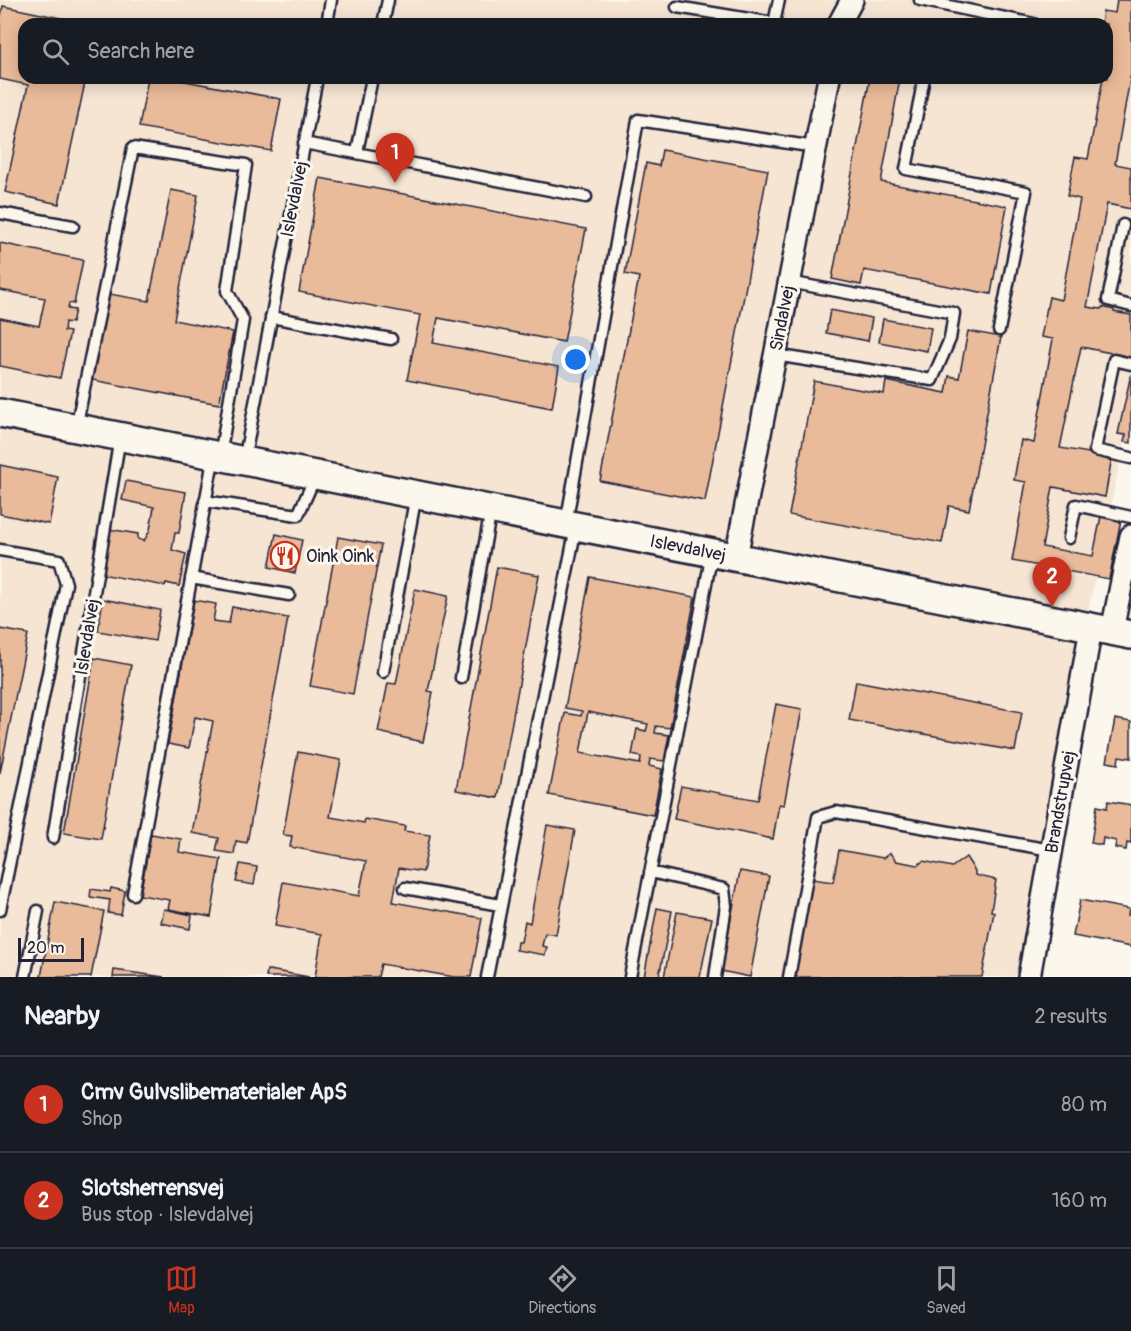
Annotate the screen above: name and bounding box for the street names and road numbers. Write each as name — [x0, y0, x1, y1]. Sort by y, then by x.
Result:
street label: Islevdalvej — [276, 159, 313, 239]
street label: Sindalvej — [765, 283, 800, 353]
street label: Islevdalvej — [648, 530, 728, 567]
street label: Islevdalvej — [70, 597, 105, 677]
street label: Brandstrupvej — [1040, 749, 1081, 855]

